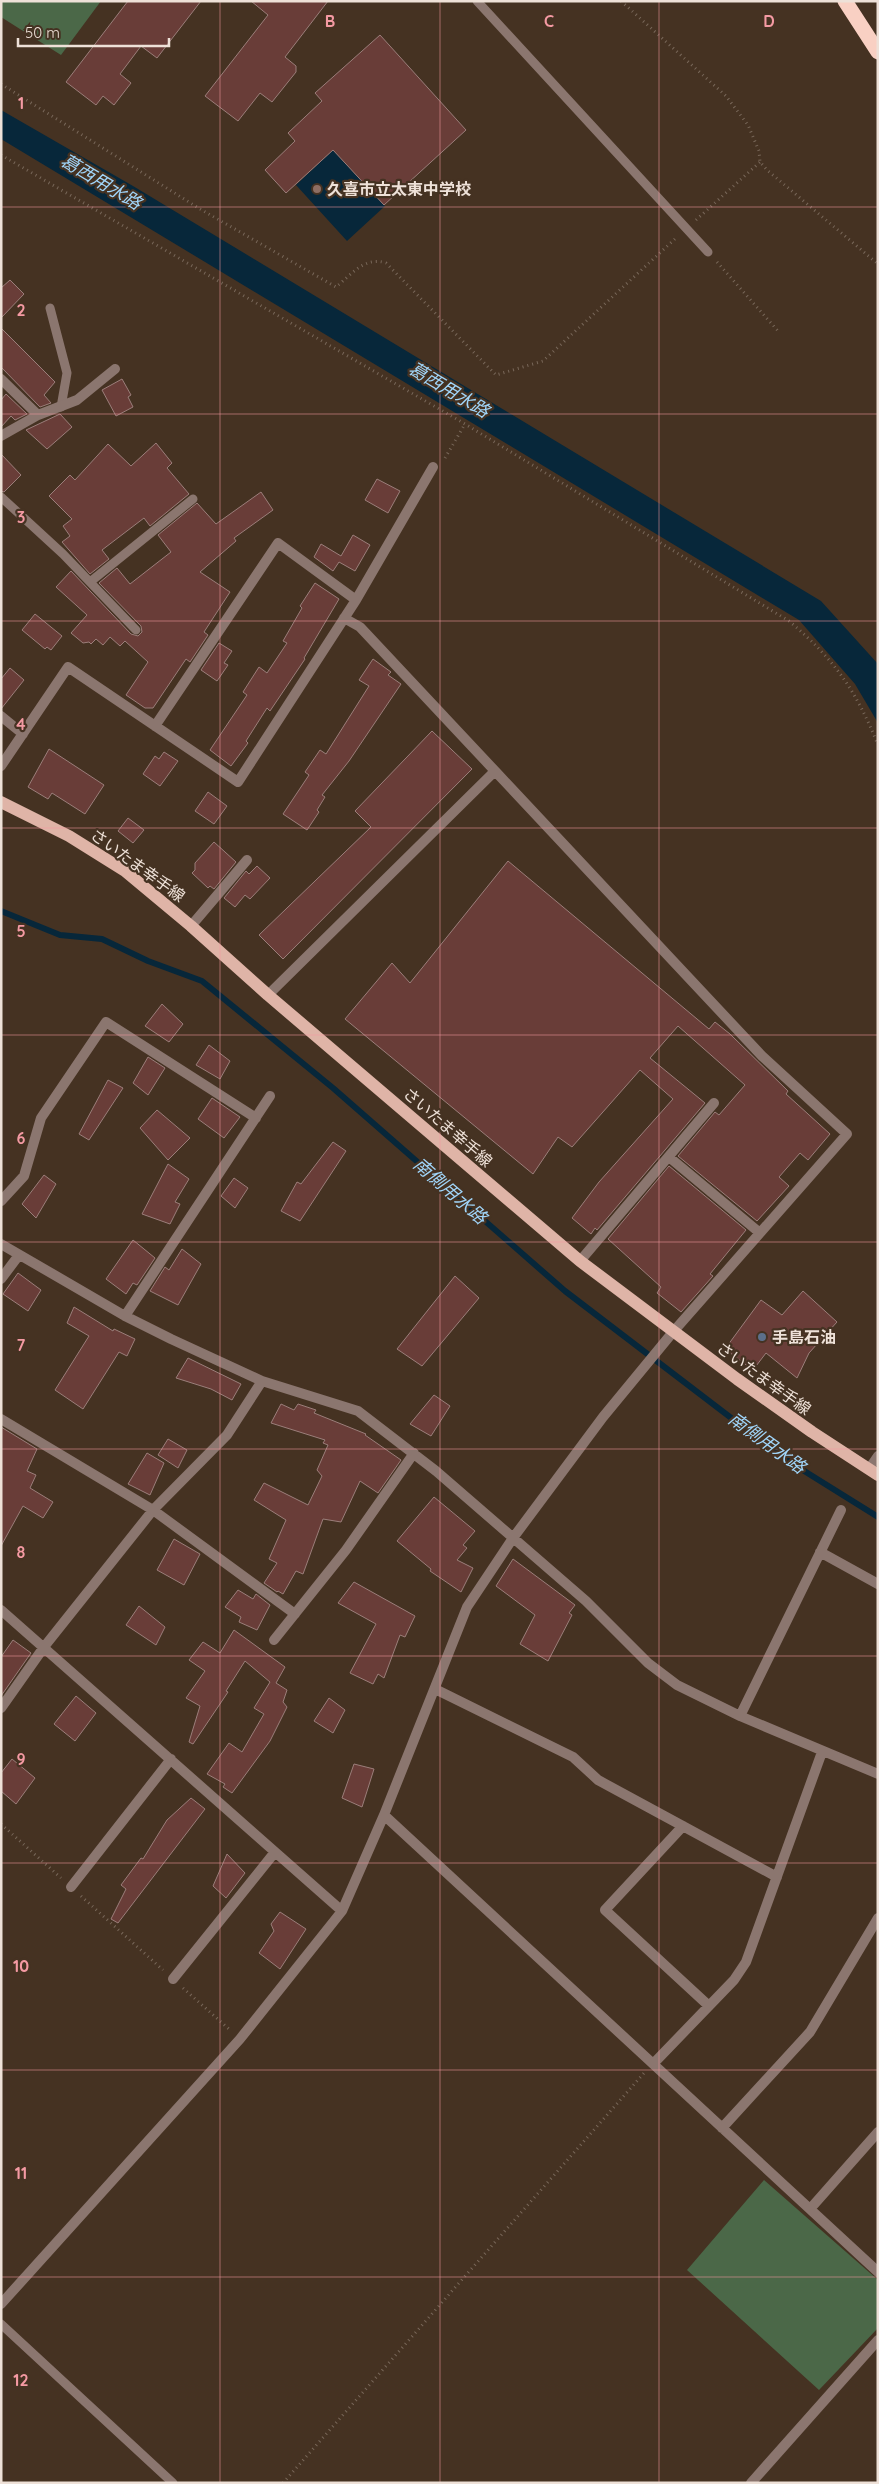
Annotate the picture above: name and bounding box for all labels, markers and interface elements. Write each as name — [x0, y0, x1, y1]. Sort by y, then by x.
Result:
text: B — [325, 11, 335, 31]
text: C — [544, 11, 554, 31]
text: D — [763, 11, 775, 31]
scale bar — [18, 15, 169, 47]
text: 50 m — [25, 23, 60, 42]
text: 1 — [18, 93, 24, 113]
water label: 葛西用水路 — [57, 149, 147, 216]
place label: 久喜市立太東中学校 — [327, 179, 471, 199]
marker: 久喜市立太東中学校 — [311, 183, 323, 195]
text: 2 — [16, 300, 26, 320]
water label: 葛西用水路 — [405, 357, 495, 424]
text: 3 — [17, 507, 25, 527]
text: 4 — [16, 714, 26, 734]
street label: さいたま幸手線 — [87, 824, 189, 906]
text: 5 — [16, 921, 26, 941]
street label: さいたま幸手線 — [399, 1083, 497, 1171]
text: 6 — [17, 1128, 26, 1148]
water label: 南側用水路 — [409, 1152, 493, 1230]
place label: 手島石油 — [772, 1327, 836, 1347]
marker: 手島石油 — [756, 1331, 768, 1343]
text: 7 — [17, 1335, 26, 1355]
street label: さいたま幸手線 — [713, 1337, 815, 1419]
water label: 南側用水路 — [724, 1407, 812, 1480]
text: 8 — [17, 1542, 26, 1562]
text: 9 — [16, 1749, 26, 1769]
text: 10 — [13, 1956, 29, 1976]
text: 11 — [15, 2163, 27, 2183]
text: 12 — [13, 2370, 29, 2390]

